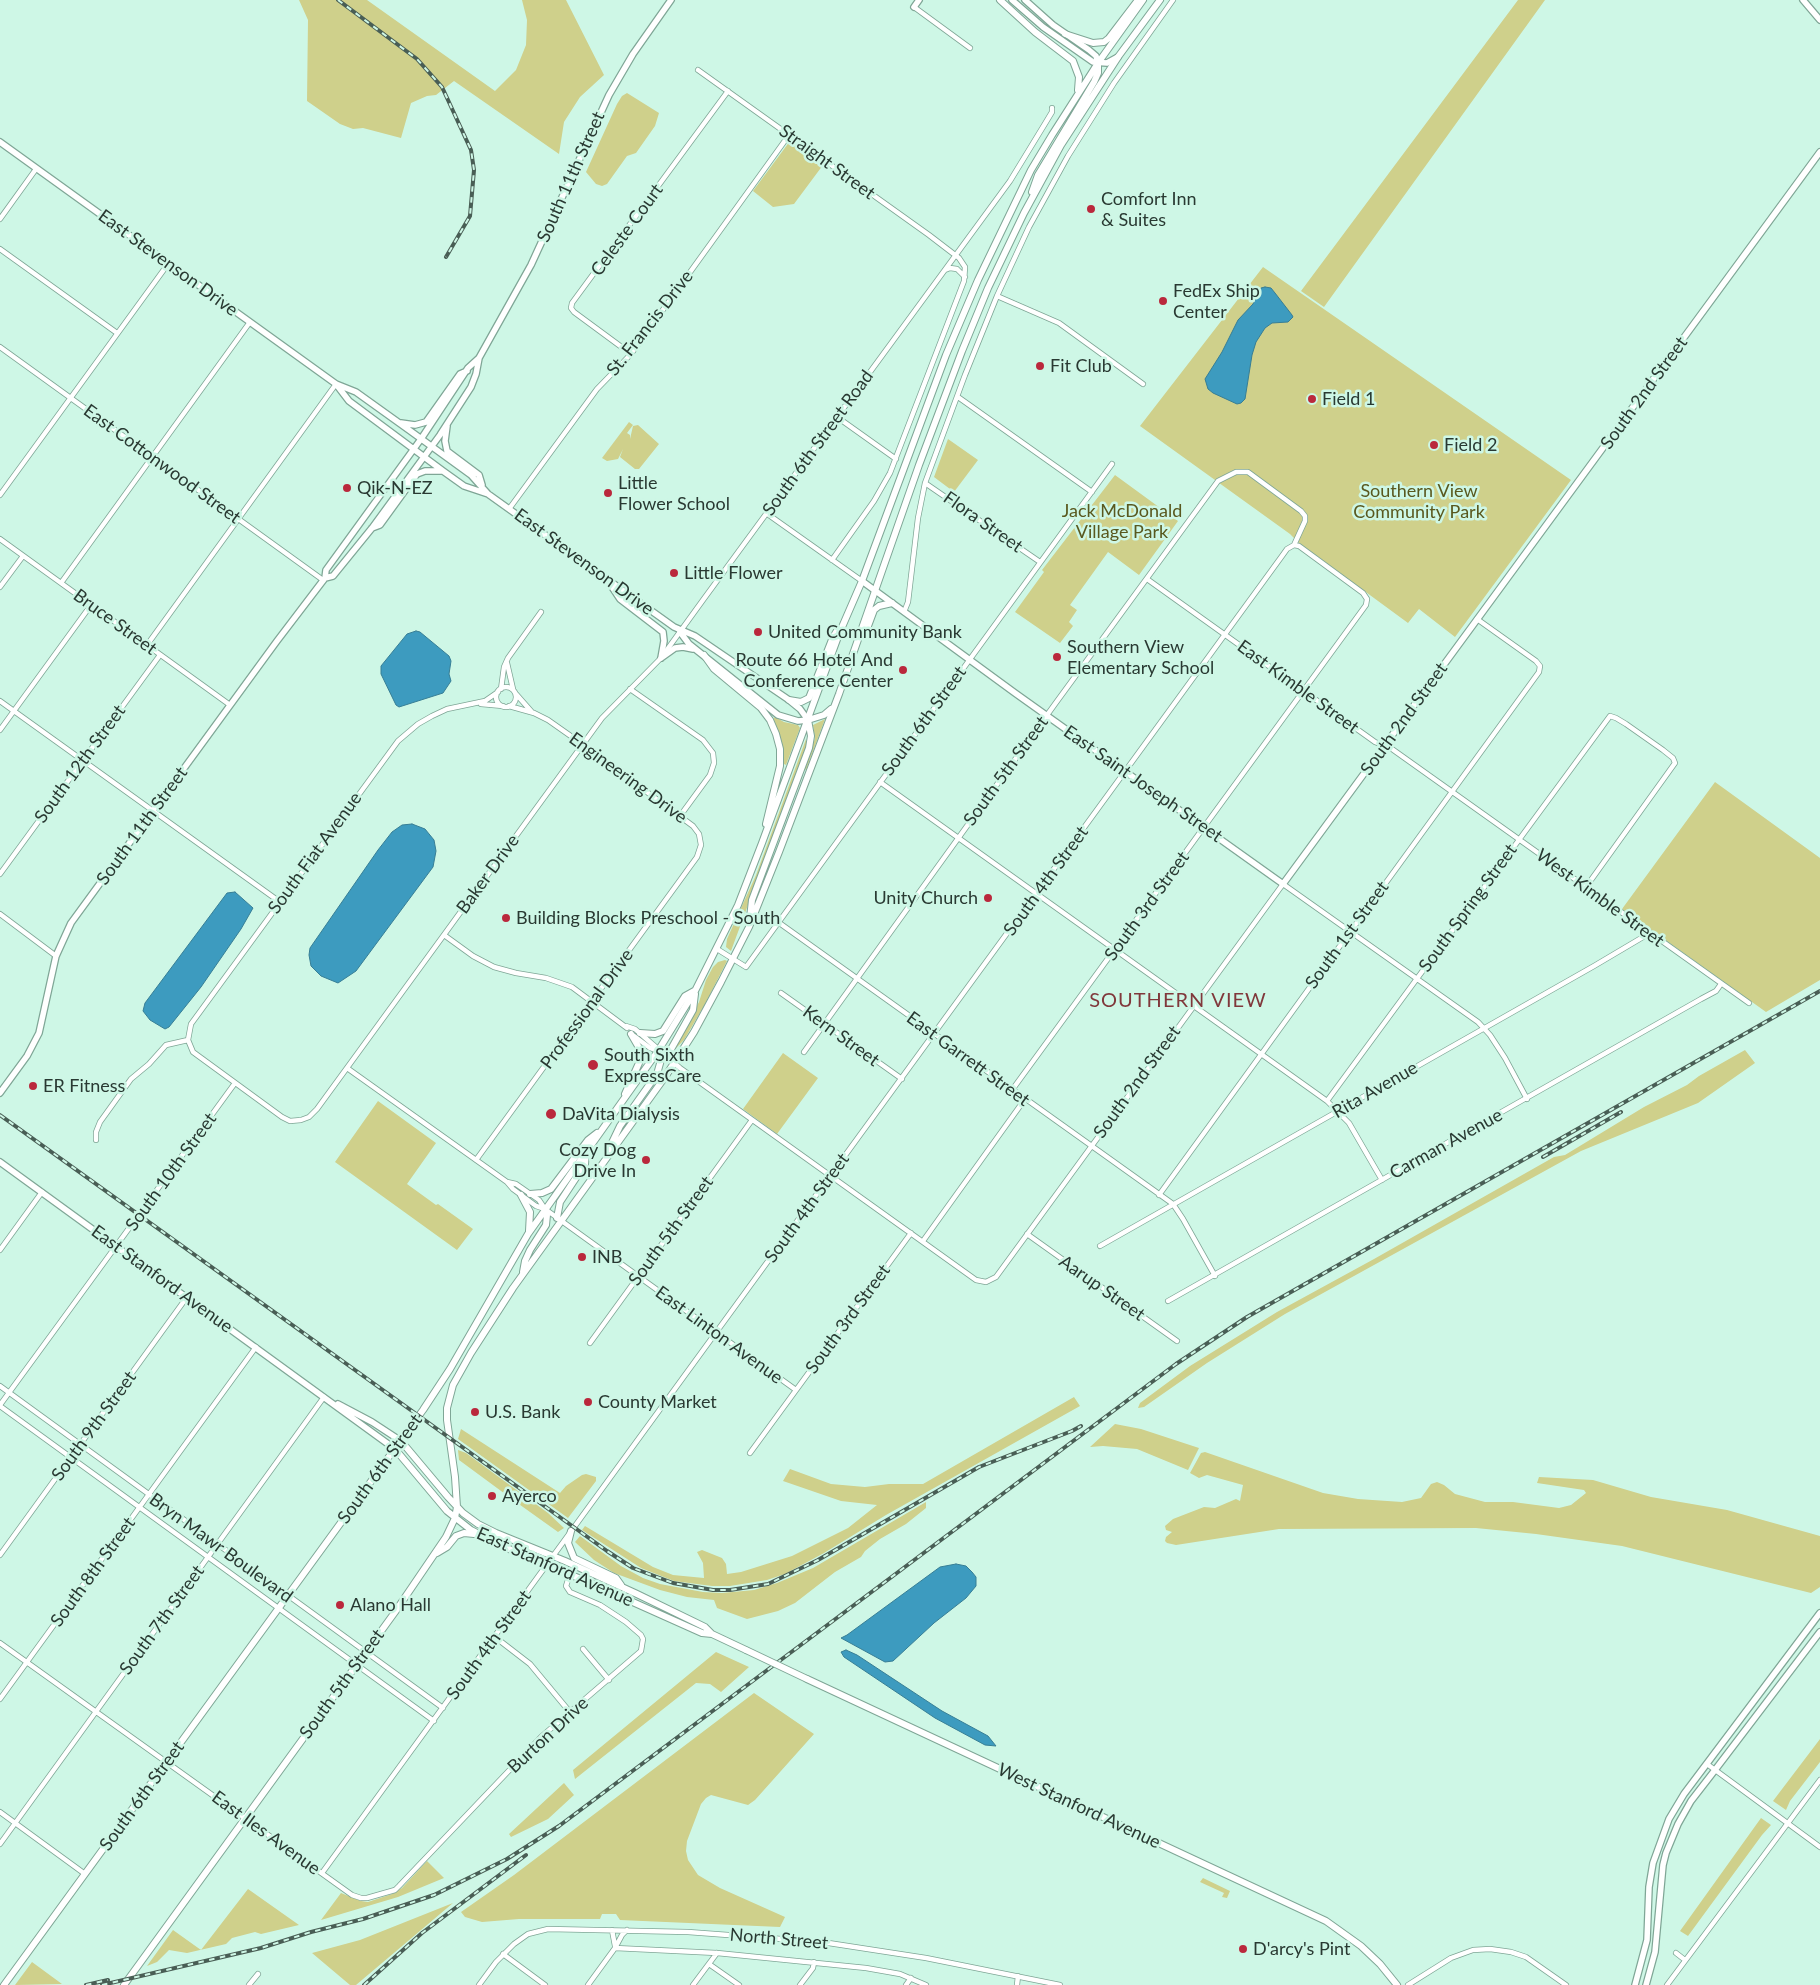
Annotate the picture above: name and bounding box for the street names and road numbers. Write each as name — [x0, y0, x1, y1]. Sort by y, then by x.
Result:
street label: South 11th Street — [533, 108, 609, 246]
street label: Straight Street — [775, 120, 879, 204]
street label: Celeste Court — [586, 180, 668, 280]
street label: East Stevenson Drive — [94, 205, 242, 321]
street label: St. Francis Drive — [602, 266, 698, 380]
street label: South 2nd Street — [1596, 333, 1692, 453]
street label: South 6th Street Road — [758, 366, 878, 520]
street label: East Cottonwood Street — [79, 400, 245, 528]
street label: Flora Street — [939, 487, 1027, 557]
street label: East Stevenson Drive — [510, 504, 658, 620]
street label: Bruce Street — [69, 584, 161, 660]
street label: East Kimble Street — [1233, 636, 1363, 738]
street label: South 2nd Street — [1356, 659, 1452, 779]
street label: South 6th Street — [877, 662, 971, 780]
street label: South 12th Street — [30, 701, 130, 827]
street label: South 5th Street — [959, 712, 1053, 830]
street label: East Saint Joseph Street — [1059, 721, 1227, 847]
street label: Engineering Drive — [565, 728, 691, 828]
street label: South 11th Street — [92, 763, 192, 889]
street label: South Fiat Avenue — [264, 788, 366, 918]
street label: South 4th Street — [999, 822, 1093, 940]
street label: Baker Drive — [452, 830, 524, 918]
street label: South Spring Street — [1414, 840, 1522, 976]
street label: West Kimble Street — [1532, 844, 1668, 952]
street label: South 3rd Street — [1100, 847, 1194, 965]
street label: South 1st Street — [1301, 877, 1393, 993]
street label: Professional Drive — [536, 945, 638, 1073]
street label: Kern Street — [799, 1001, 883, 1071]
street label: East Garrett Street — [902, 1007, 1034, 1111]
street label: South 2nd Street — [1089, 1022, 1185, 1142]
street label: Rita Avenue — [1328, 1057, 1422, 1123]
street label: Carman Avenue — [1386, 1104, 1506, 1184]
street label: South 10th Street — [121, 1109, 221, 1235]
street label: South 4th Street — [760, 1149, 854, 1267]
street label: South 5th Street — [624, 1172, 718, 1290]
street label: East Stanford Avenue — [87, 1220, 237, 1338]
street label: Aarup Street — [1055, 1251, 1149, 1325]
street label: South 3rd Street — [801, 1260, 895, 1378]
street label: East Linton Avenue — [651, 1281, 787, 1389]
street label: South 9th Street — [47, 1367, 141, 1485]
street label: South 6th Street — [333, 1410, 427, 1528]
street label: Bryn Mawr Boulevard — [145, 1489, 297, 1607]
street label: South 8th Street — [46, 1513, 140, 1631]
street label: East Stanford Avenue — [473, 1523, 637, 1611]
street label: South 7th Street — [115, 1561, 209, 1679]
street label: South 4th Street — [442, 1586, 536, 1704]
street label: South 5th Street — [295, 1625, 389, 1743]
street label: Burton Drive — [503, 1692, 593, 1778]
street label: South 6th Street — [95, 1737, 189, 1855]
street label: West Stanford Avenue — [994, 1759, 1164, 1853]
street label: East Iles Avenue — [208, 1786, 324, 1880]
street label: North Street — [729, 1924, 829, 1954]

